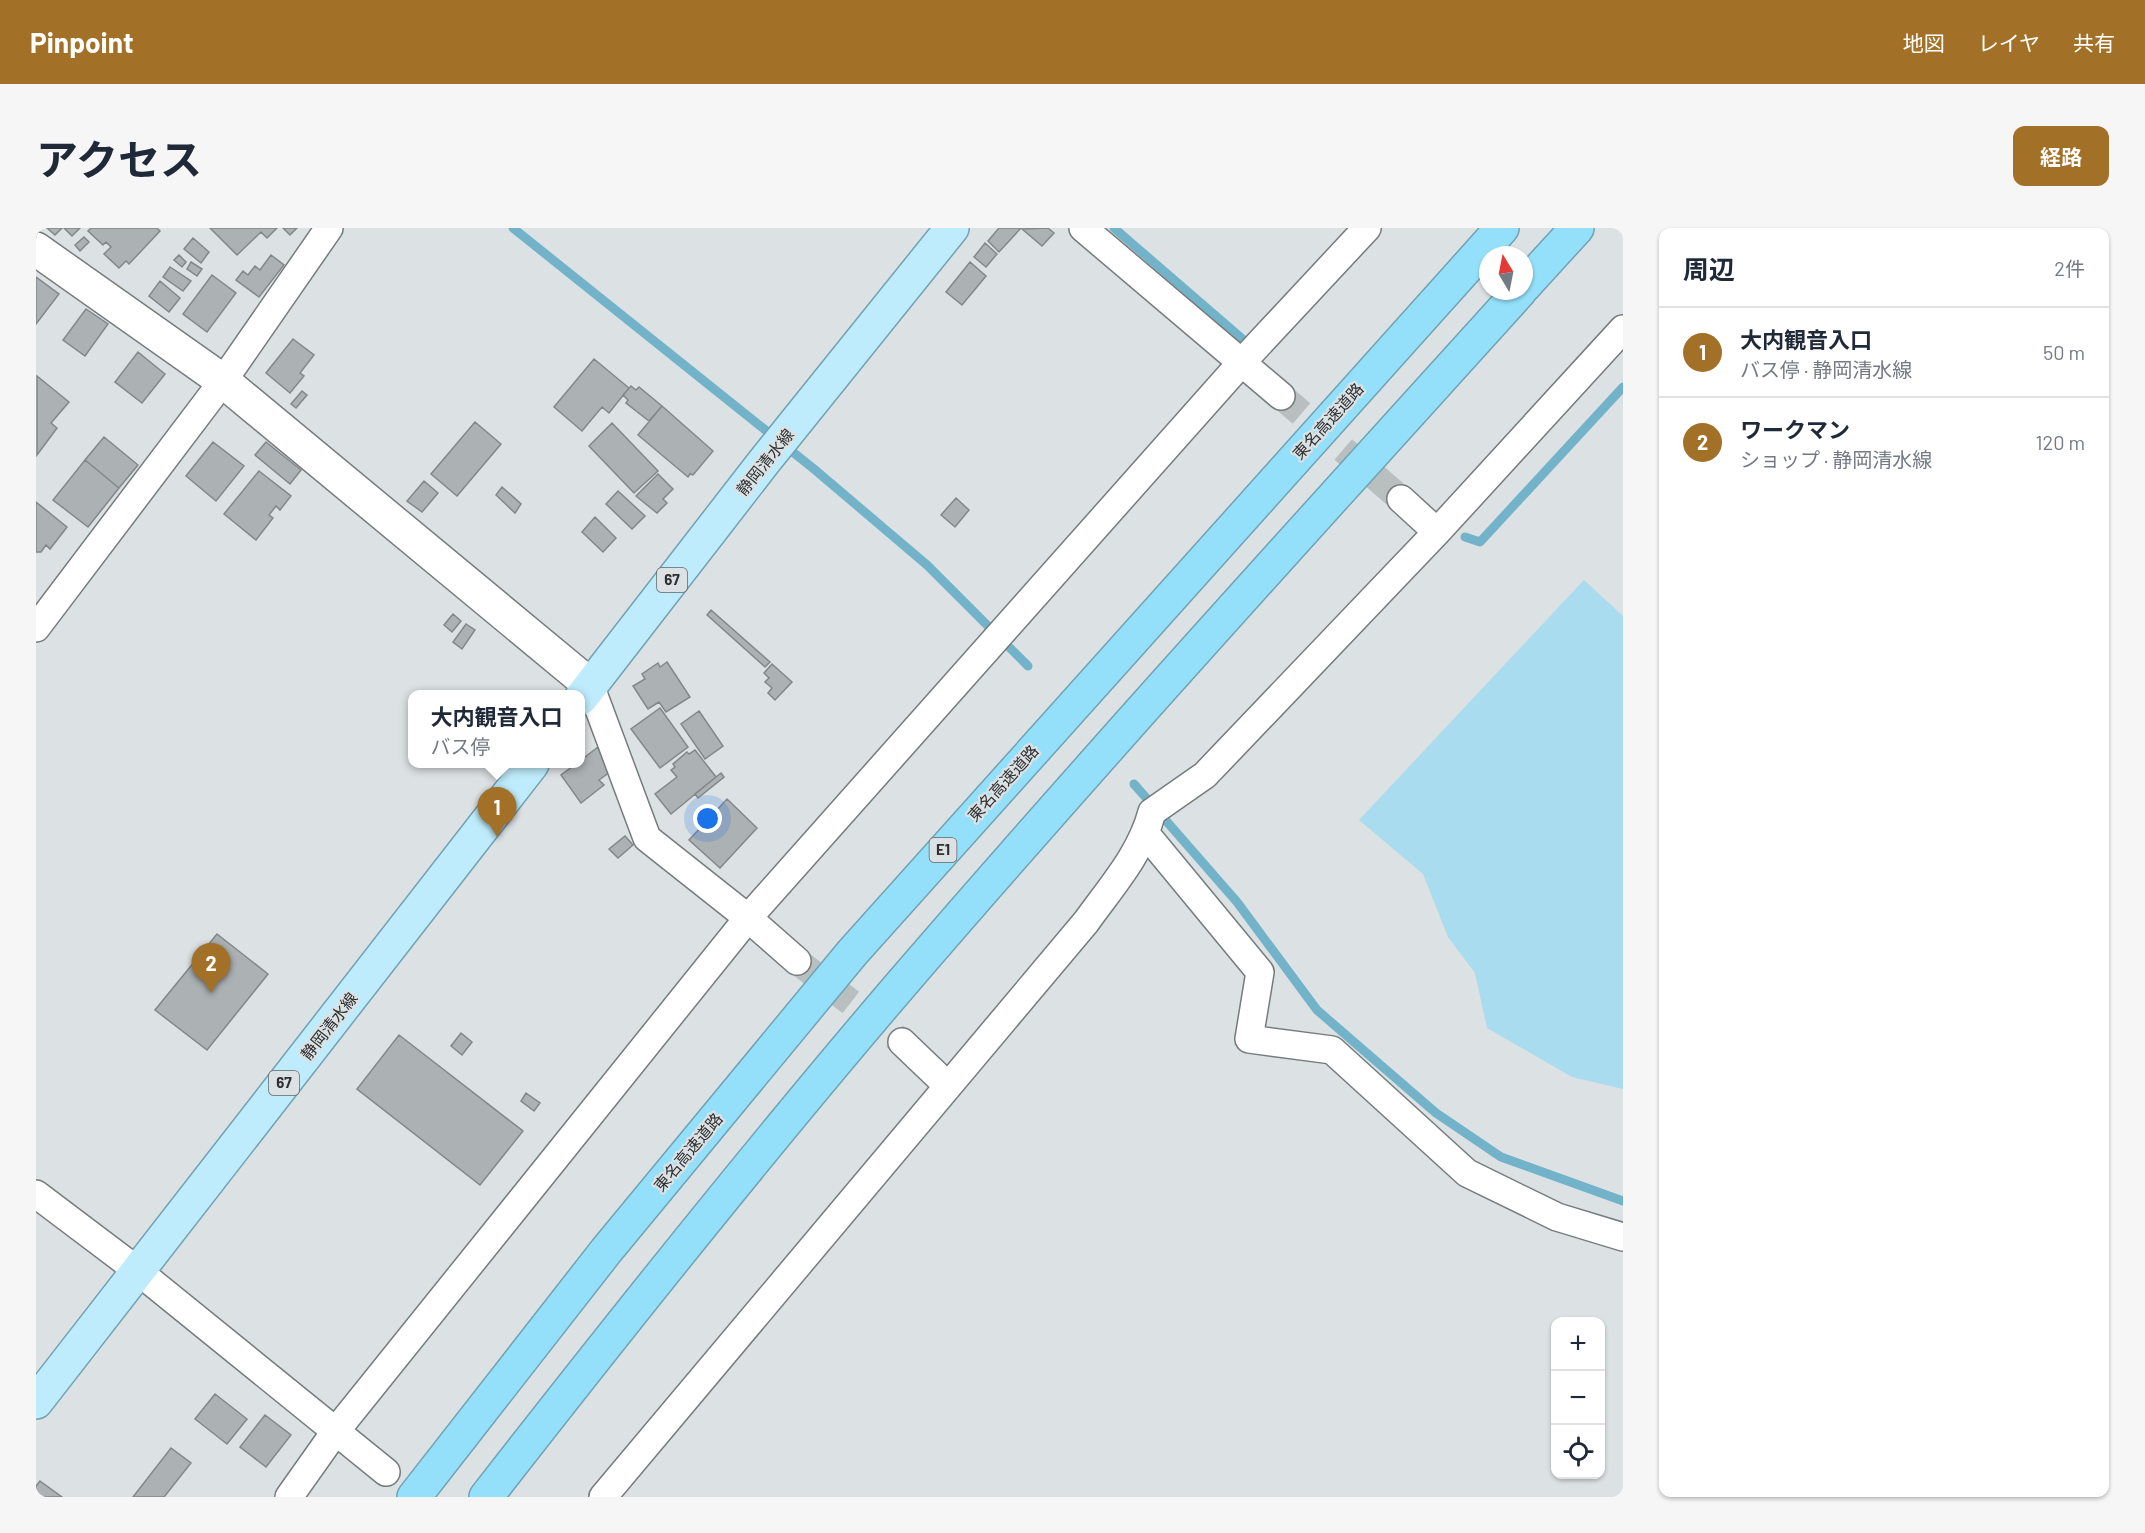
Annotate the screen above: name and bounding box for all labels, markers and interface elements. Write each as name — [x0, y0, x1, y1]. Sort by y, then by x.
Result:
text: Pinpoint — [30, 25, 134, 59]
text: 地図 — [1903, 30, 1945, 55]
text: レイヤ — [1978, 30, 2040, 55]
text: 共有 — [2073, 30, 2115, 55]
button: 経路 — [2013, 126, 2109, 186]
text: アクセス — [36, 133, 202, 183]
north arrow — [1479, 246, 1533, 300]
text: 周辺 — [1683, 253, 1735, 284]
text: 2件 — [2054, 256, 2085, 280]
text: 大内観音入口 — [1740, 326, 1872, 352]
text: 1 — [1699, 340, 1706, 364]
text: 50 m — [2043, 340, 2085, 364]
text: バス停 · 静岡清水線 — [1740, 357, 1912, 381]
street label: 東名高速道路 — [1288, 379, 1367, 463]
text: ワークマン — [1740, 416, 1850, 442]
street label: 静岡清水線 — [732, 425, 797, 499]
text: 2 — [1697, 430, 1708, 454]
text: 120 m — [2035, 430, 2085, 454]
text: ショップ · 静岡清水線 — [1740, 447, 1932, 471]
road number: 67 — [657, 568, 687, 592]
popup — [408, 690, 585, 768]
text: 大内観音入口 — [430, 703, 563, 729]
text: バス停 — [430, 734, 490, 758]
street label: 東名高速道路 — [963, 741, 1042, 825]
pin: 1 — [478, 788, 516, 837]
your location — [693, 804, 722, 833]
road number: E1 — [930, 838, 956, 862]
pin: 2 — [192, 944, 231, 993]
street label: 静岡清水線 — [296, 988, 361, 1063]
road number: 67 — [269, 1071, 299, 1095]
street label: 東名高速道路 — [649, 1109, 726, 1195]
map controls — [1551, 1317, 1605, 1479]
button: + — [1551, 1317, 1605, 1371]
button: − — [1551, 1371, 1605, 1425]
button: locate — [1551, 1425, 1605, 1479]

